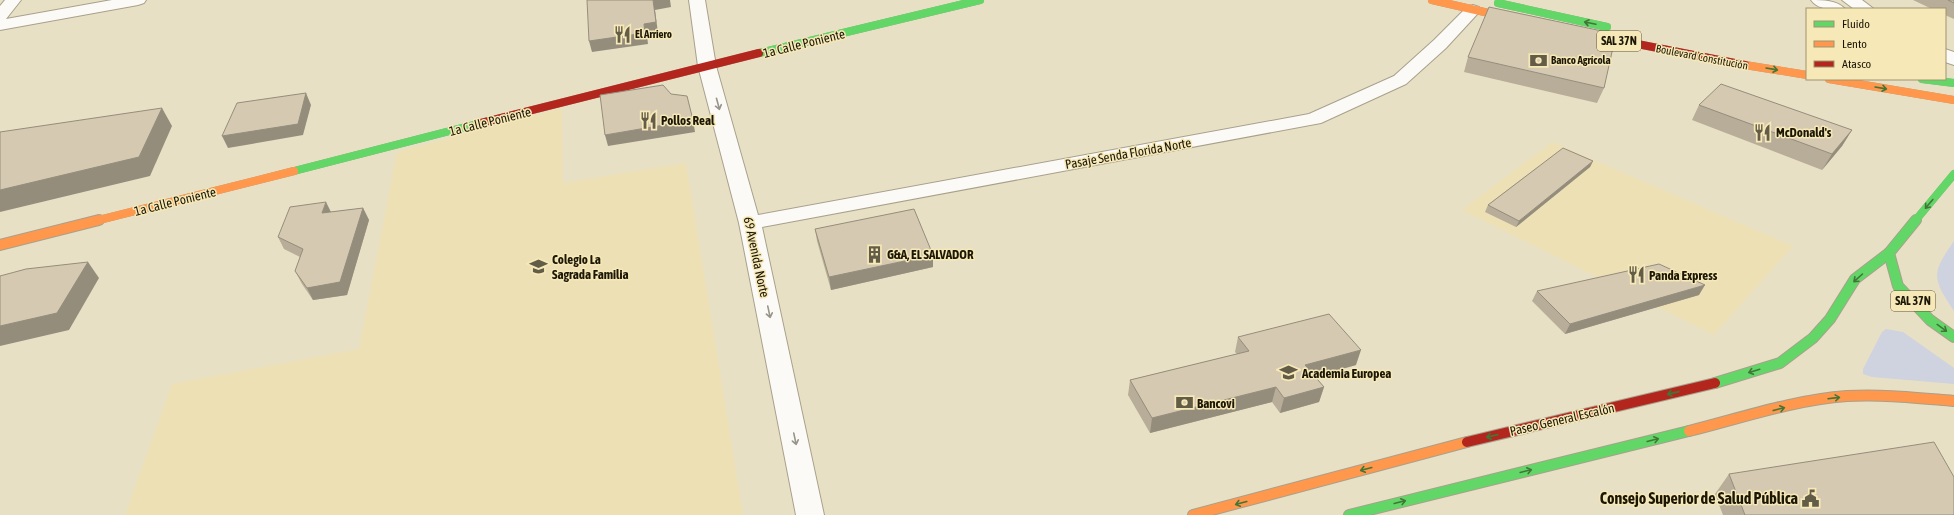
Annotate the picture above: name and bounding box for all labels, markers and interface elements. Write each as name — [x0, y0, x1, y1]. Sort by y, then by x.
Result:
legend — [1806, 8, 1946, 80]
text: Fluido — [1842, 17, 1870, 31]
one-way arrow — [1583, 19, 1596, 27]
restaurant icon: El Arriero — [612, 24, 632, 44]
street label: 1a Calle Poniente — [762, 26, 847, 61]
place label: El Arriero — [635, 28, 672, 40]
road number: SAL 37N — [1597, 31, 1641, 51]
text: Lento — [1842, 37, 1867, 51]
street label: Boulevard Constitución — [1655, 42, 1749, 72]
bank icon: Banco Agrícola — [1528, 50, 1548, 70]
place label: Banco Agrícola — [1551, 54, 1611, 66]
text: Atasco — [1842, 57, 1872, 71]
one-way arrow — [1765, 66, 1778, 74]
one-way arrow — [1874, 84, 1887, 92]
one-way arrow — [714, 97, 722, 110]
street label: 1a Calle Poniente — [448, 104, 533, 139]
restaurant icon: Pollos Real — [638, 110, 658, 130]
place label: Pollos Real — [661, 113, 715, 128]
restaurant icon: McDonald's — [1753, 122, 1773, 142]
place label: McDonald's — [1776, 125, 1832, 140]
street label: Pasaje Senda Florida Norte — [1064, 135, 1192, 172]
street label: 1a Calle Poniente — [133, 184, 218, 219]
one-way arrow — [1924, 199, 1933, 210]
street label: 69 Avenida Norte — [741, 216, 772, 299]
building icon: G&A, EL SALVADOR — [864, 244, 884, 264]
place label: G&A, EL SALVADOR — [887, 247, 974, 262]
place label: Colegio La Sagrada Familia — [552, 252, 629, 282]
school or university icon: Colegio La Sagrada Familia — [529, 256, 549, 276]
restaurant icon: Panda Express — [1626, 265, 1646, 285]
place label: Panda Express — [1649, 268, 1718, 283]
one-way arrow — [1853, 273, 1863, 282]
road number: SAL 37N — [1891, 291, 1935, 311]
one-way arrow — [765, 305, 773, 318]
one-way arrow — [1936, 324, 1947, 333]
school or university icon: Academia Europea — [1279, 363, 1299, 383]
place label: Academia Europea — [1301, 366, 1391, 381]
one-way arrow — [1748, 367, 1760, 375]
one-way arrow — [1667, 390, 1680, 397]
bank icon: Bancovi — [1174, 393, 1194, 413]
one-way arrow — [1827, 394, 1840, 402]
place label: Bancovi — [1197, 396, 1235, 411]
street label: Paseo General Escalón — [1508, 400, 1616, 439]
one-way arrow — [1772, 405, 1785, 413]
one-way arrow — [791, 432, 799, 445]
one-way arrow — [1486, 432, 1499, 440]
one-way arrow — [1646, 436, 1659, 444]
one-way arrow — [1360, 466, 1373, 473]
one-way arrow — [1520, 467, 1533, 475]
public building icon: Consejo Superior de Salud Pública — [1801, 488, 1821, 508]
place label: Consejo Superior de Salud Pública — [1600, 489, 1798, 507]
one-way arrow — [1393, 498, 1406, 506]
one-way arrow — [1235, 499, 1248, 507]

